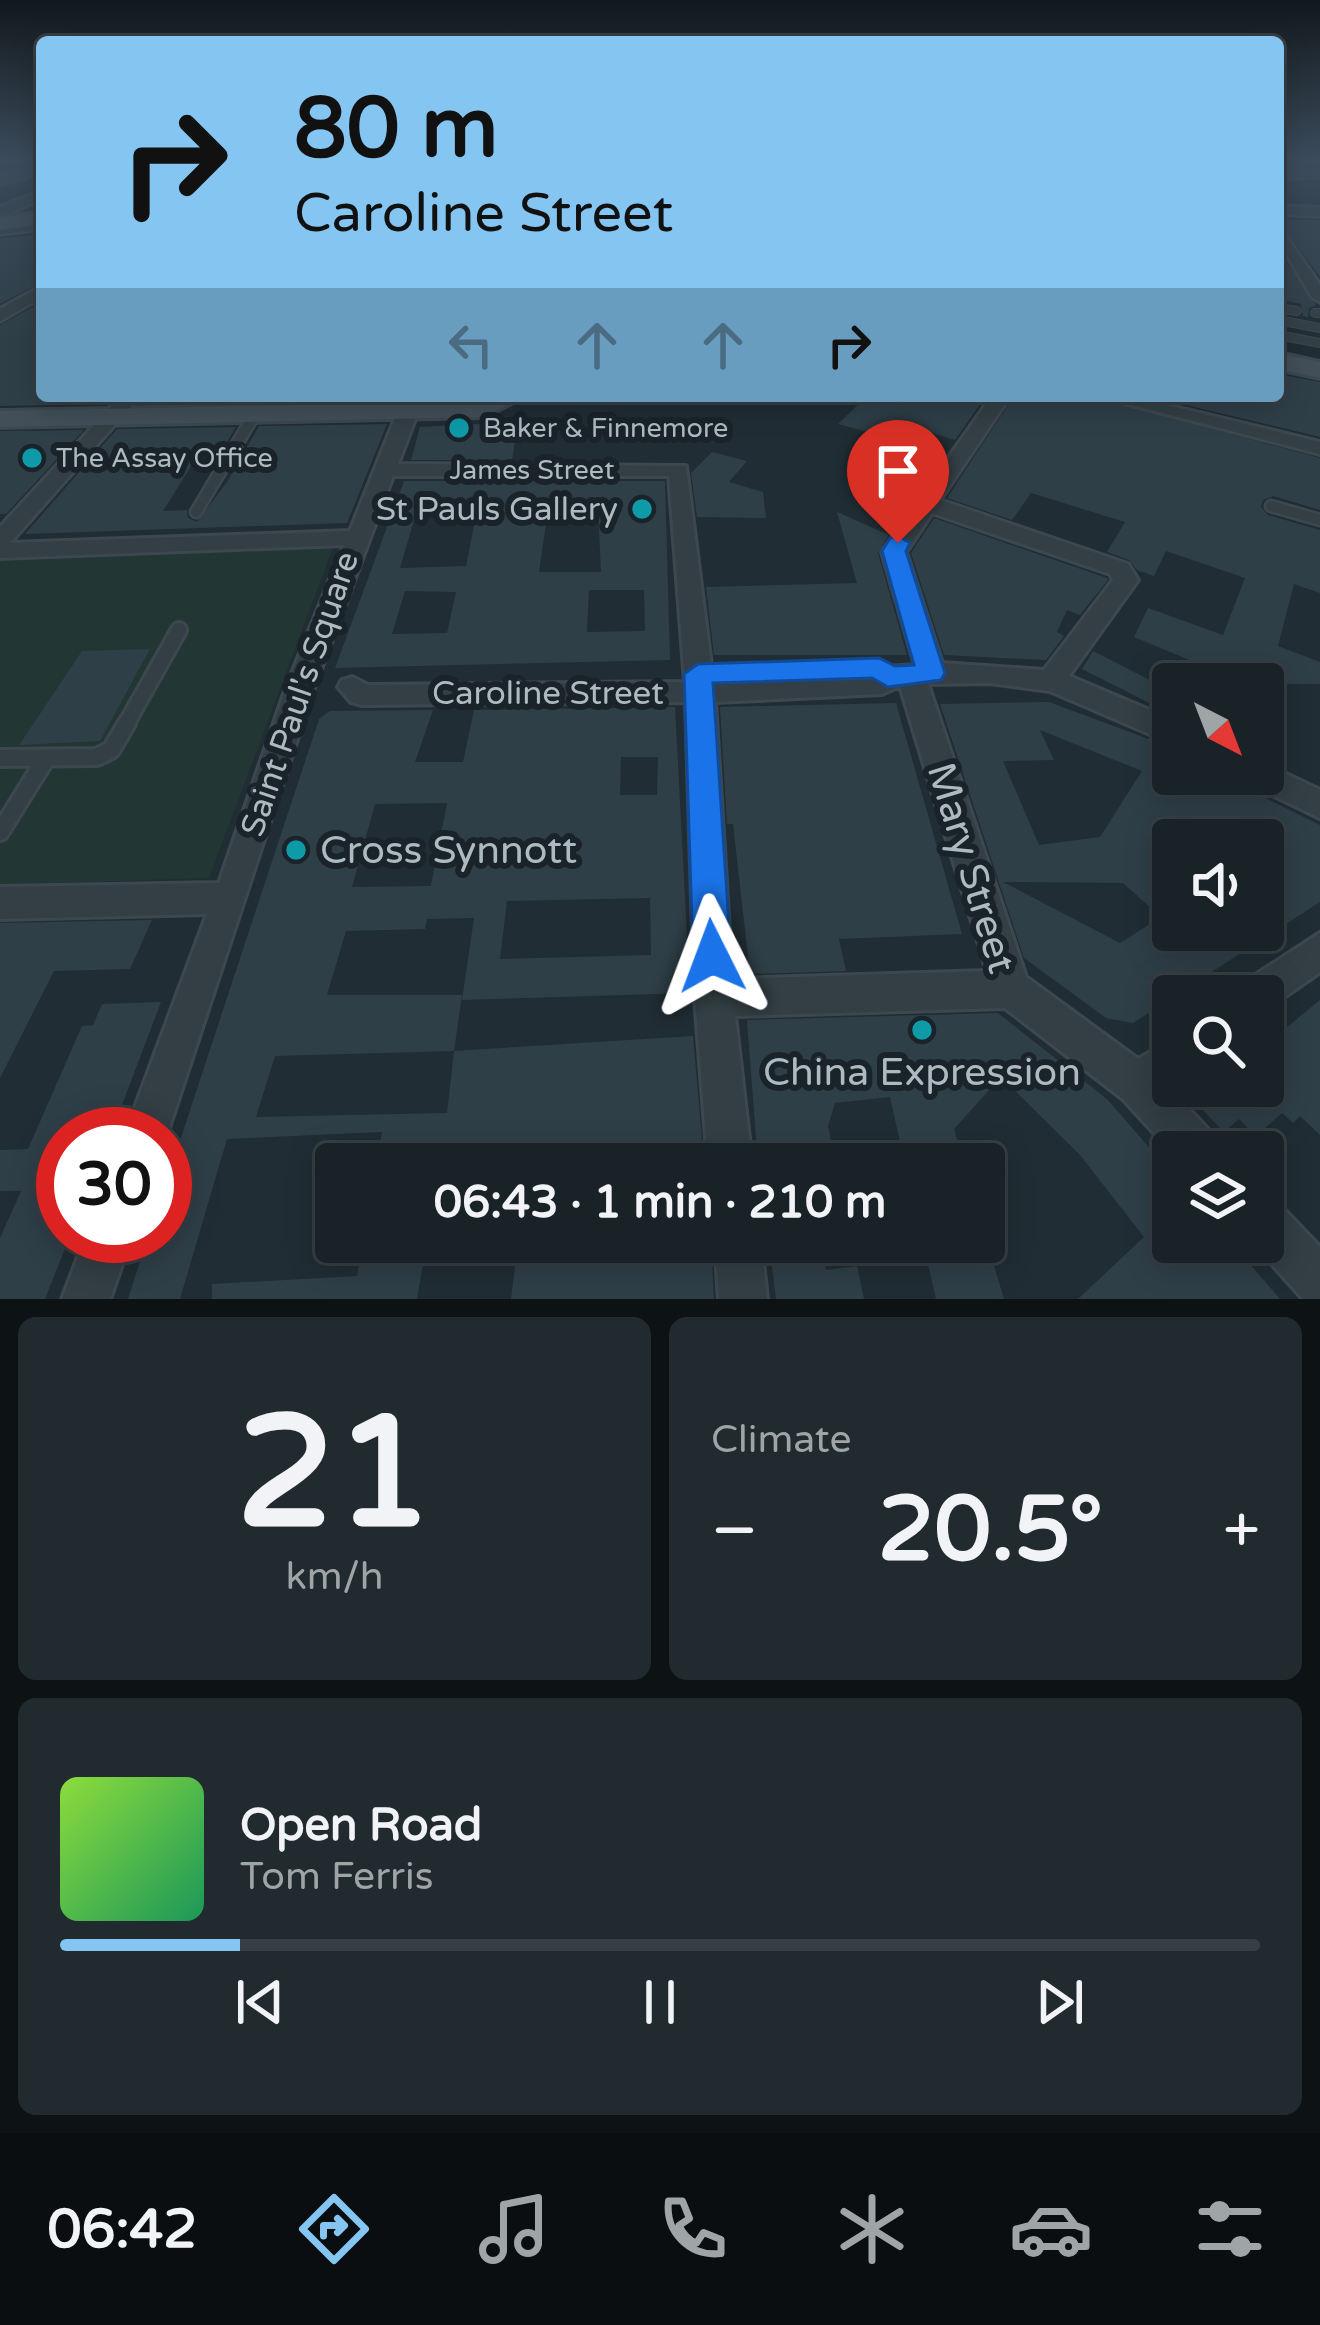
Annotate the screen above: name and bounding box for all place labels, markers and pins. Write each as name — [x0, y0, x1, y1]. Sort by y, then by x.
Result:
place label: Baker & Finnemore — [483, 412, 728, 445]
marker: Baker & Finnemore — [446, 415, 472, 441]
pin — [847, 420, 949, 543]
place label: The Assay Office — [56, 442, 273, 475]
marker: The Assay Office — [19, 445, 45, 471]
place label: St Pauls Gallery — [376, 490, 618, 529]
marker: St Pauls Gallery — [629, 496, 655, 522]
place label: Cross Synnott — [320, 827, 577, 874]
marker: Cross Synnott — [283, 837, 309, 863]
marker: China Expression — [909, 1017, 935, 1043]
place label: China Expression — [763, 1049, 1081, 1096]

